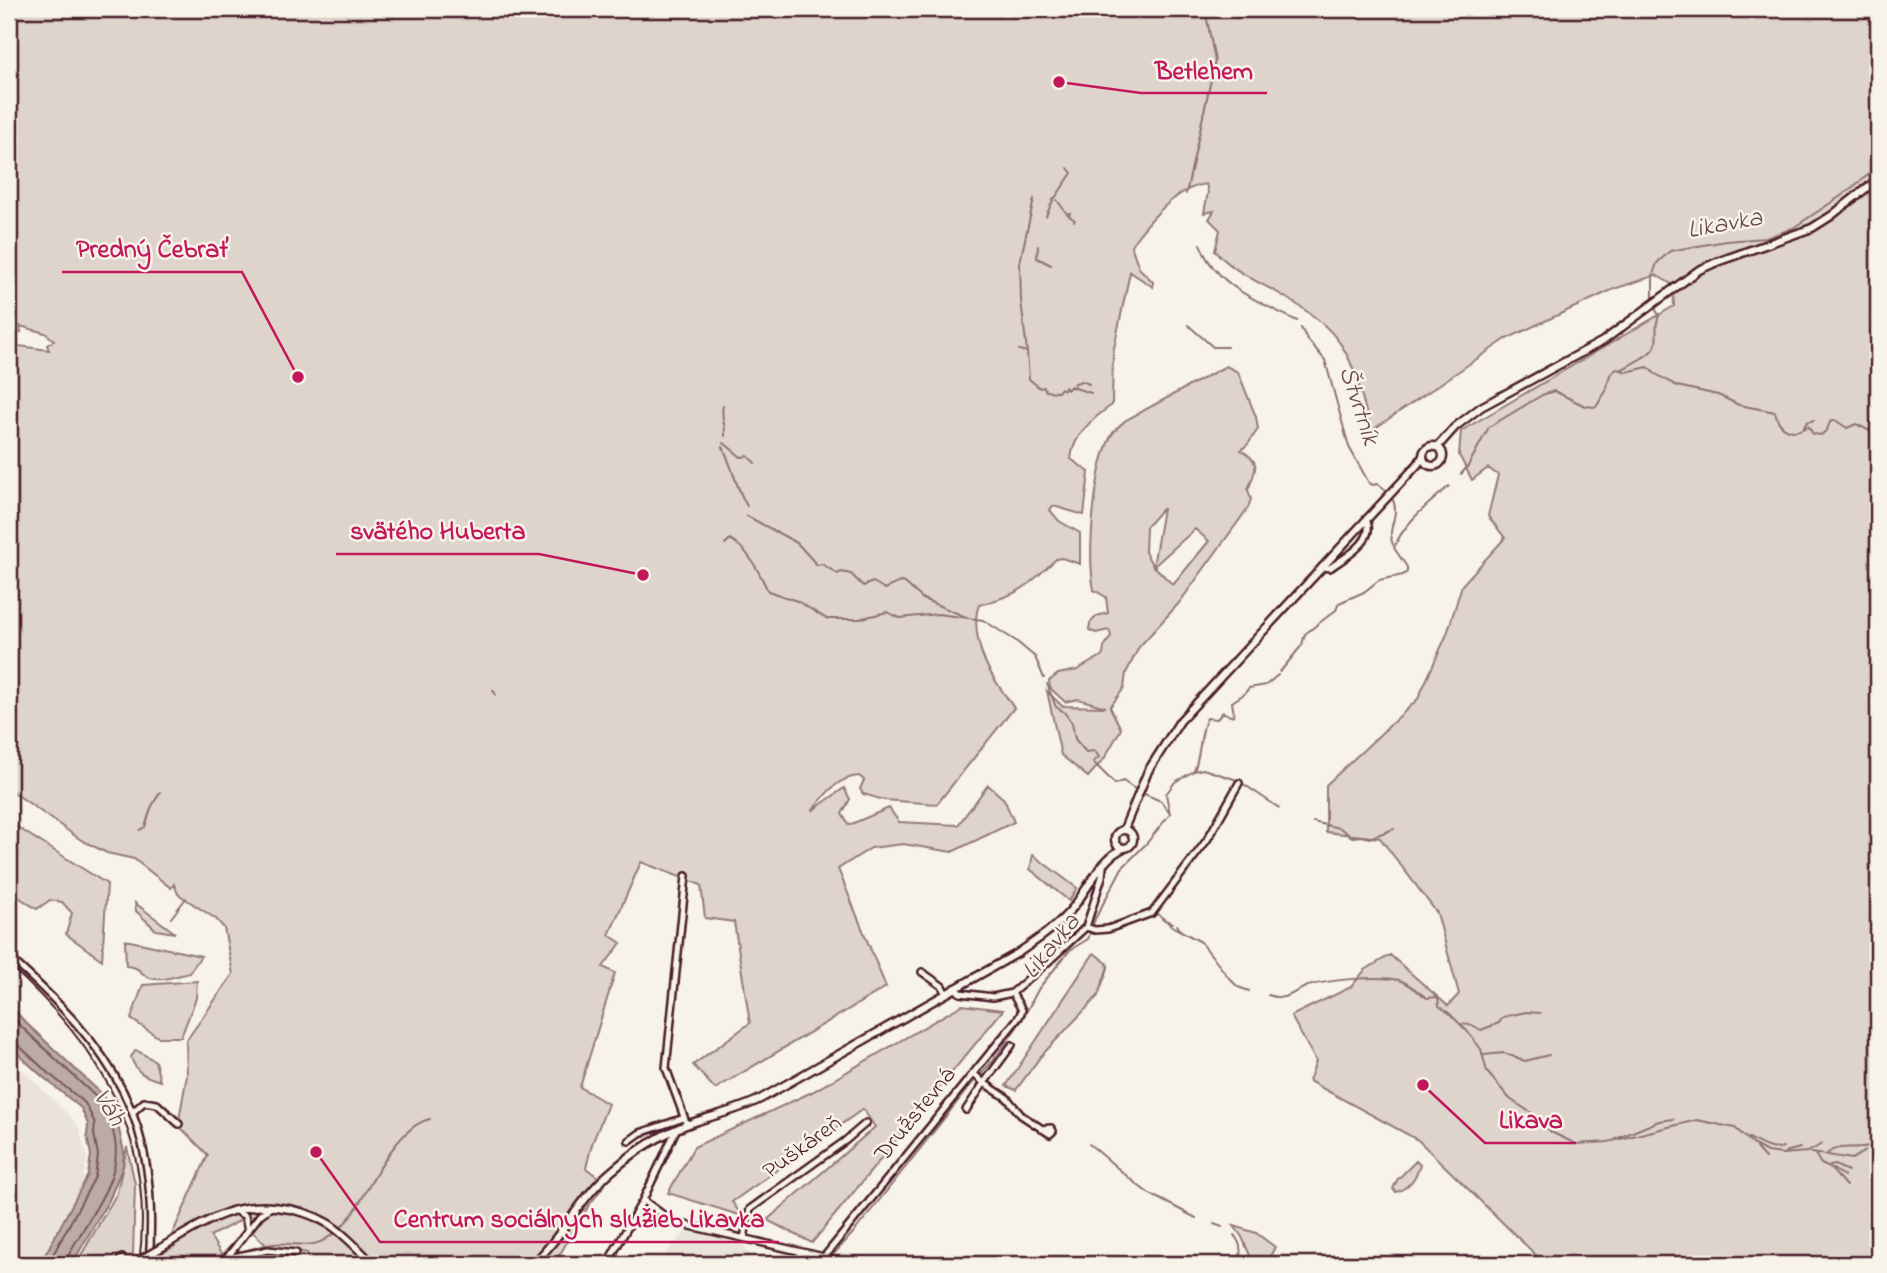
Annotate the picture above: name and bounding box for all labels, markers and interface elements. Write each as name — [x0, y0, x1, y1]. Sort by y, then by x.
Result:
callout: Betlehem — [1141, 46, 1267, 93]
text: Betlehem — [1154, 54, 1253, 92]
water label: Likavka — [1685, 200, 1766, 250]
callout: Predný Čebrať — [62, 225, 242, 272]
text: Predný Čebrať — [76, 232, 229, 270]
water label: Štvrtník — [1327, 362, 1389, 452]
callout: svätého Huberta — [336, 507, 539, 554]
text: svätého Huberta — [350, 514, 526, 552]
water label: Likavka — [1014, 905, 1091, 988]
street label: Družstevná — [866, 1060, 965, 1171]
water label: Váh — [82, 1082, 134, 1135]
callout: Likava — [1485, 1096, 1576, 1143]
text: Likava — [1499, 1103, 1563, 1141]
street label: Puškáreň — [756, 1107, 850, 1189]
callout: Centrum sociálnych služieb Likavka — [380, 1195, 779, 1242]
text: Centrum sociálnych služieb Likavka — [394, 1202, 765, 1240]

